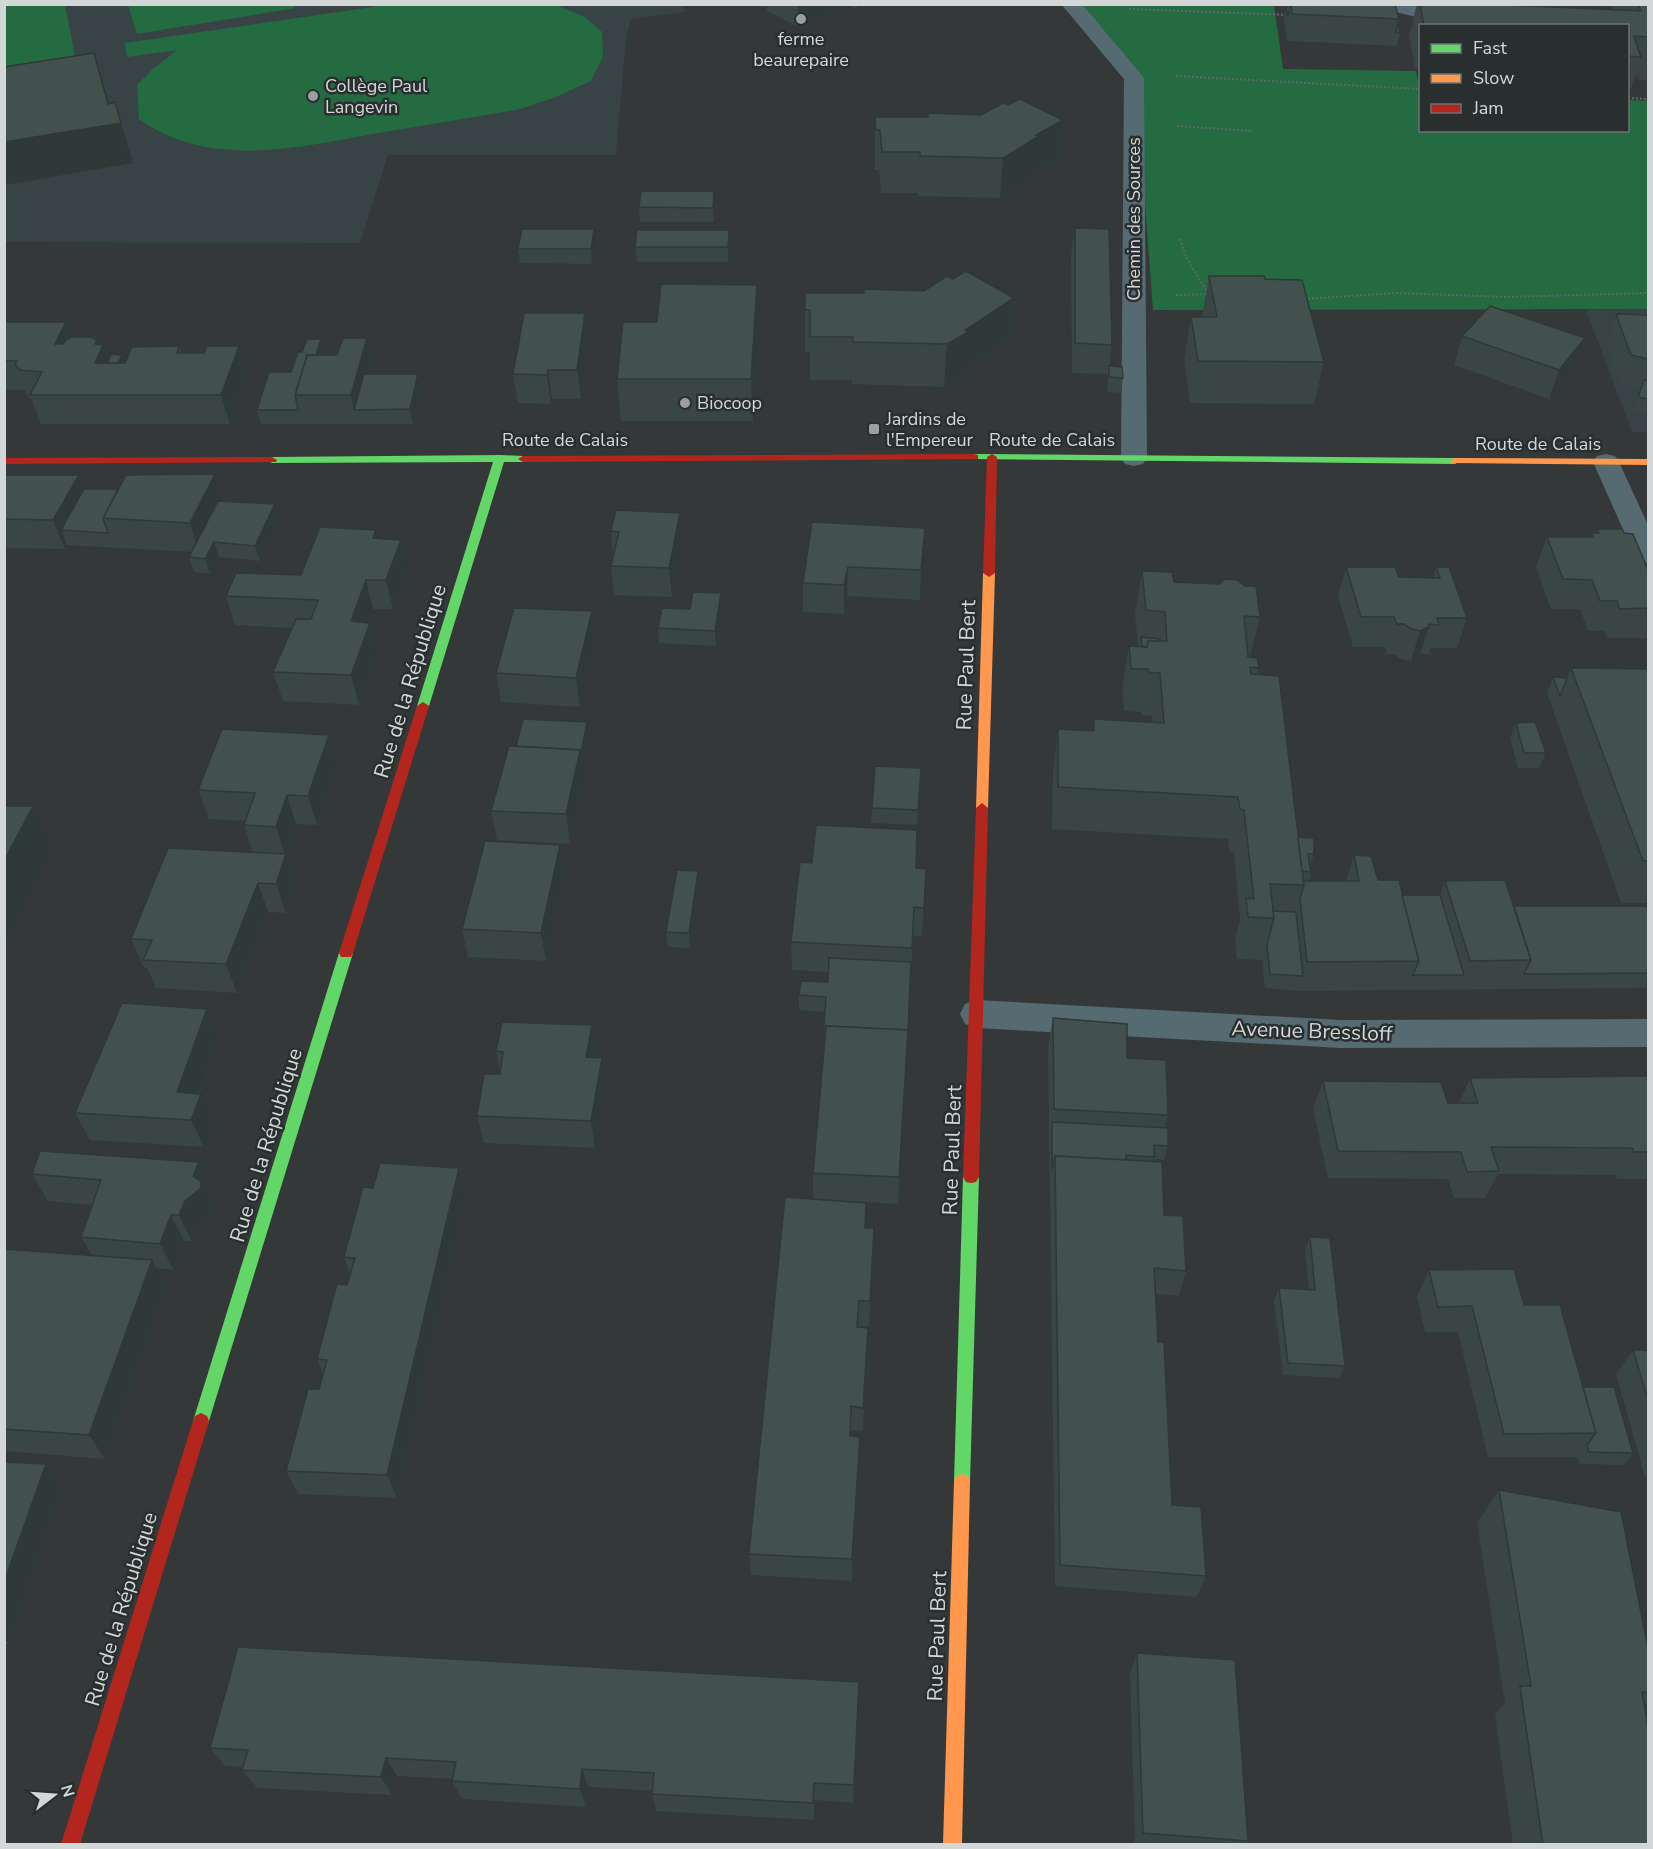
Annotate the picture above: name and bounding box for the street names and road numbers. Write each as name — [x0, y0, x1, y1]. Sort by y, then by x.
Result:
street label: Chemin des Sources — [1122, 137, 1146, 301]
street label: Route de Calais — [502, 428, 628, 452]
street label: Route de Calais — [989, 428, 1115, 452]
street label: Route de Calais — [1475, 432, 1601, 456]
street label: Rue de la République — [367, 581, 453, 781]
street label: Rue Paul Bert — [950, 599, 982, 731]
street label: Avenue Bressloff — [1231, 1014, 1394, 1048]
street label: Rue de la République — [223, 1045, 309, 1245]
street label: Rue Paul Bert — [936, 1084, 968, 1216]
street label: Rue de la République — [78, 1509, 164, 1709]
street label: Rue Paul Bert — [921, 1570, 953, 1702]

